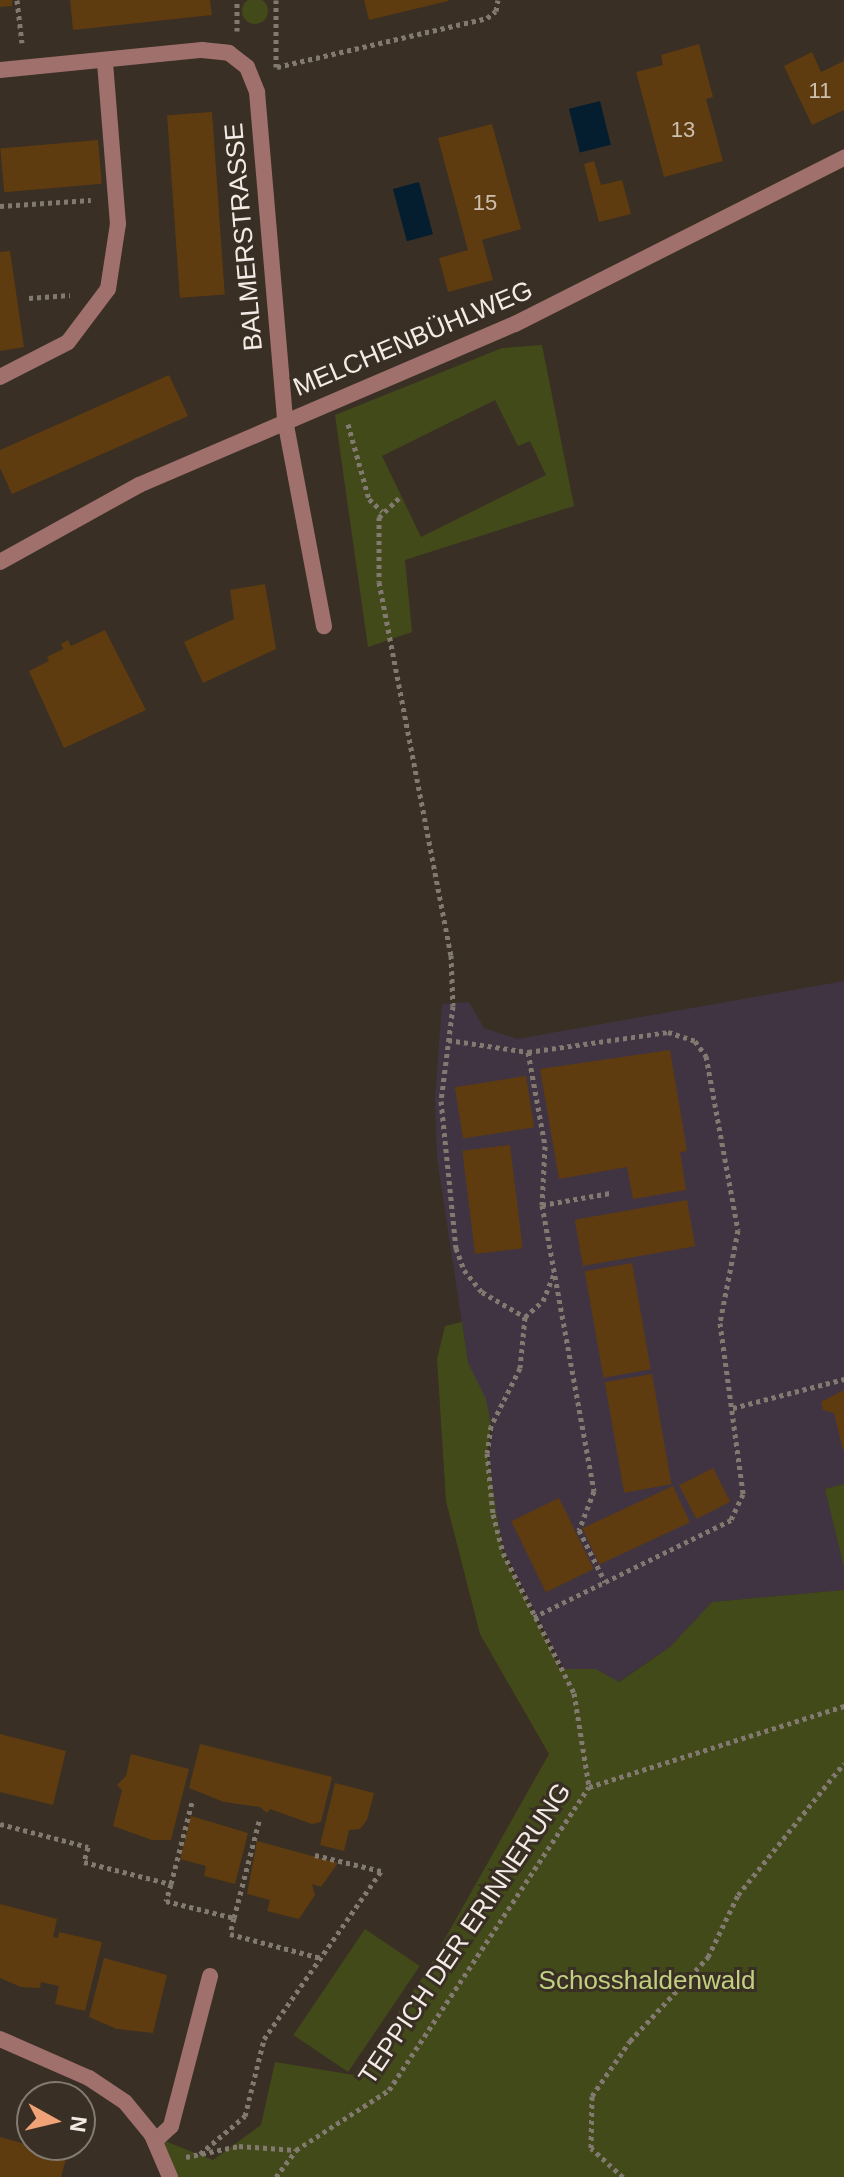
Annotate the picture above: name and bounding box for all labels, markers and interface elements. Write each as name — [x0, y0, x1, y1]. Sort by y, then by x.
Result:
house number: 11 — [809, 78, 831, 104]
house number: 13 — [671, 117, 695, 143]
street label: BALMERSTRASSE — [219, 122, 269, 352]
house number: 15 — [473, 190, 497, 216]
street label: MELCHENBÜHLWEG — [289, 274, 537, 404]
street label: TEPPICH DER ERINNERUNG — [352, 1777, 578, 2091]
park label: Schosshaldenwald — [539, 1965, 755, 1997]
north arrow — [16, 2081, 96, 2161]
text: N — [65, 2115, 92, 2134]

